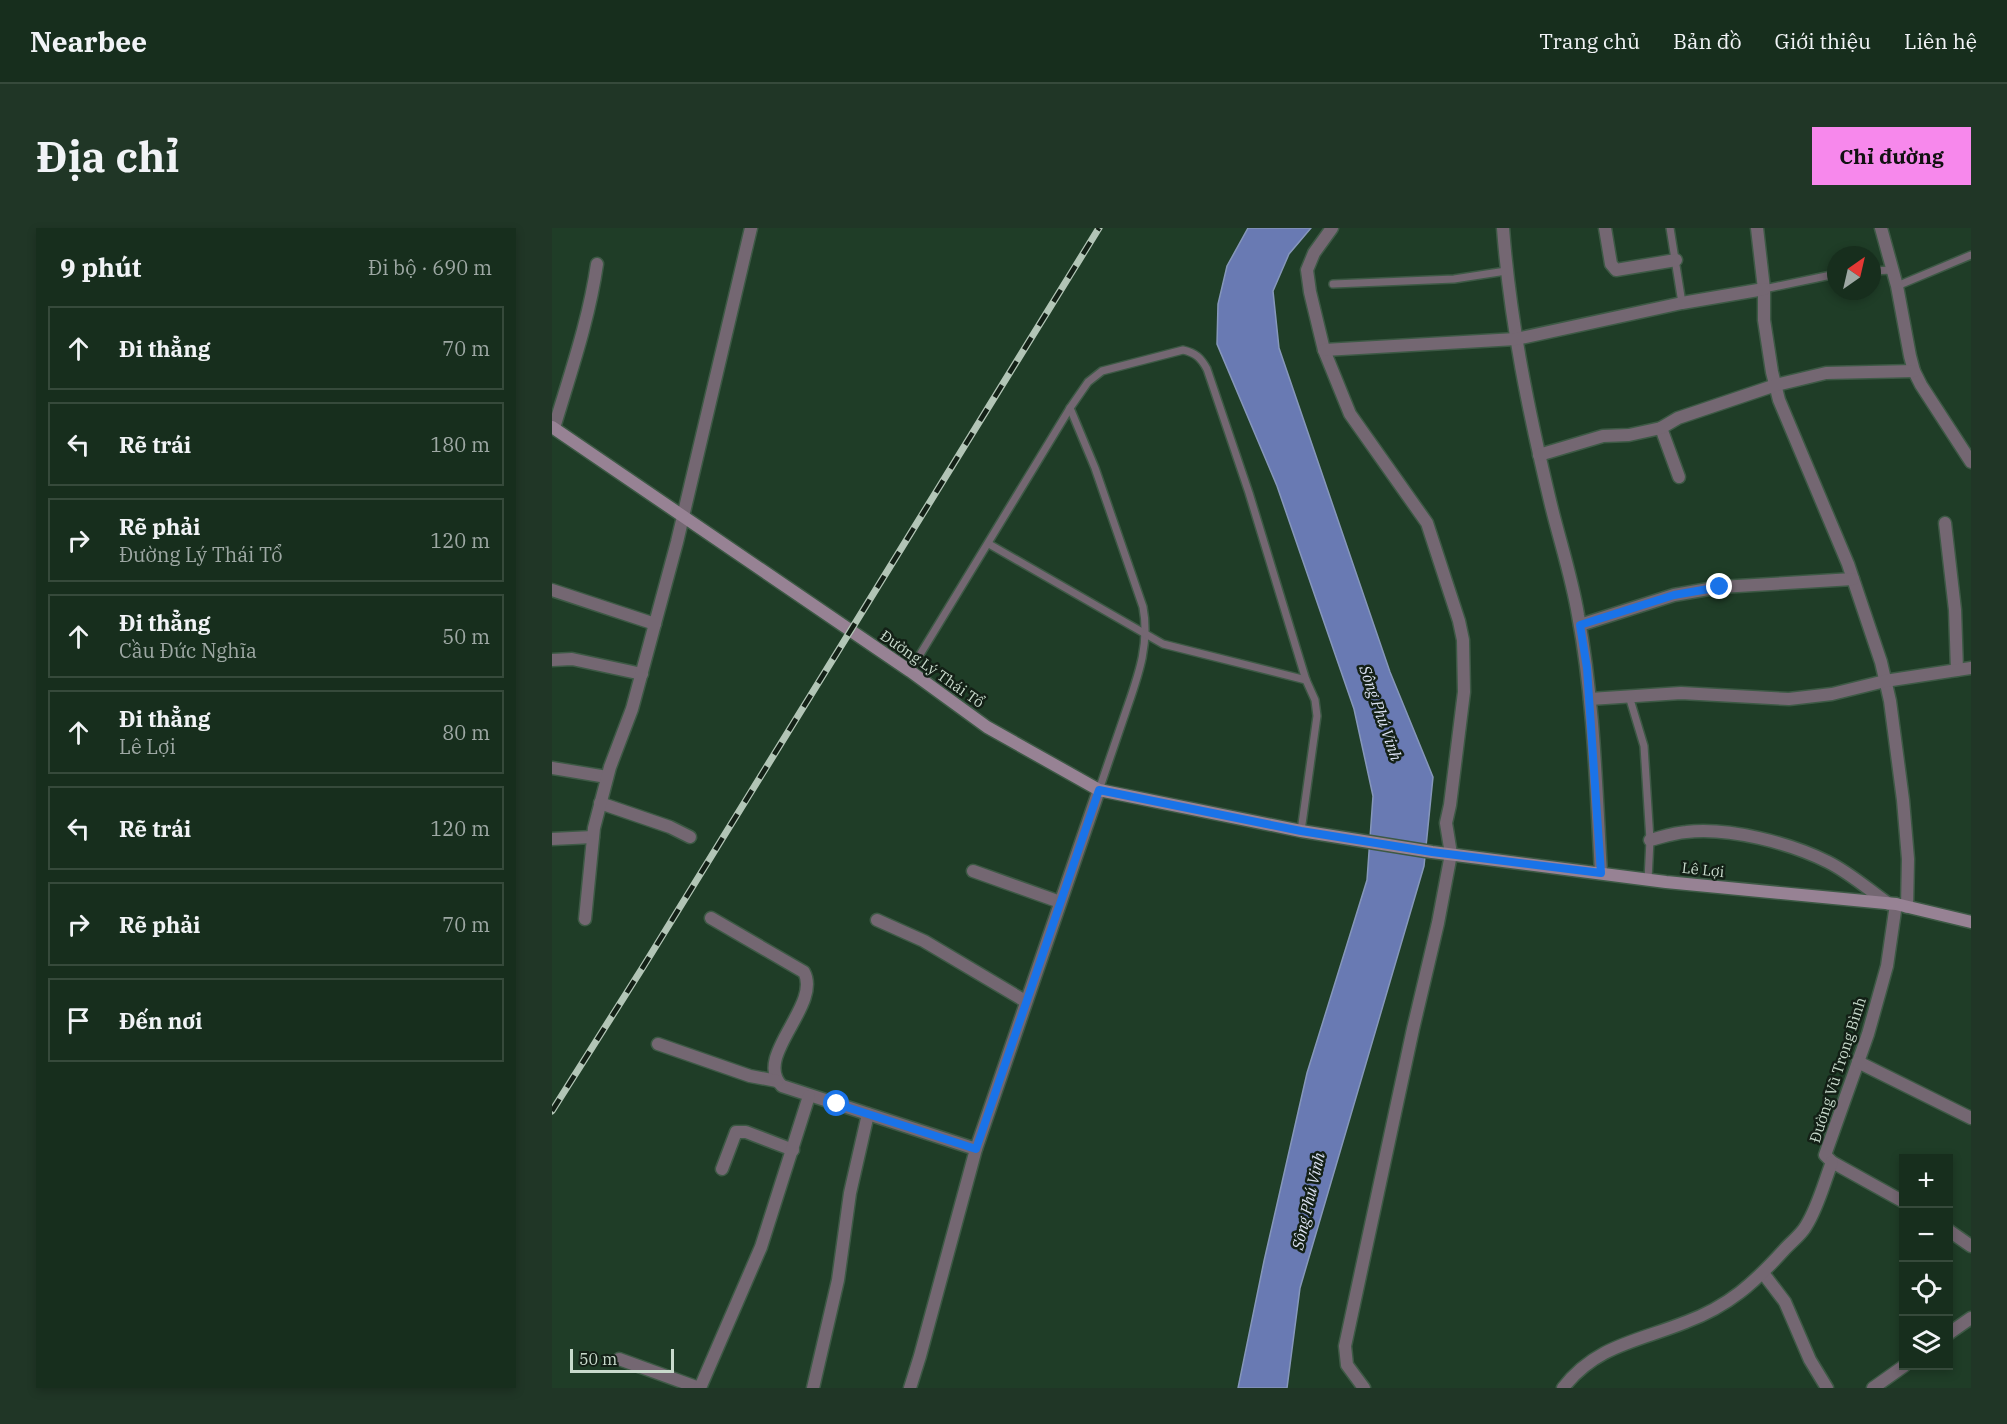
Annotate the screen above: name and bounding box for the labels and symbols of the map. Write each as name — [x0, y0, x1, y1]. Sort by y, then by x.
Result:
north arrow — [1827, 246, 1881, 300]
route end — [1706, 573, 1732, 599]
street label: Đường Lý Thái Tổ — [877, 626, 988, 712]
water label: Sông Phú Vinh — [1355, 662, 1407, 764]
street label: Lê Lợi — [1681, 858, 1725, 881]
street label: Đường Vũ Trọng Bình — [1805, 995, 1870, 1145]
route start — [823, 1090, 849, 1116]
water label: Sông Phú Vinh — [1287, 1150, 1329, 1253]
scale bar — [570, 1346, 674, 1374]

